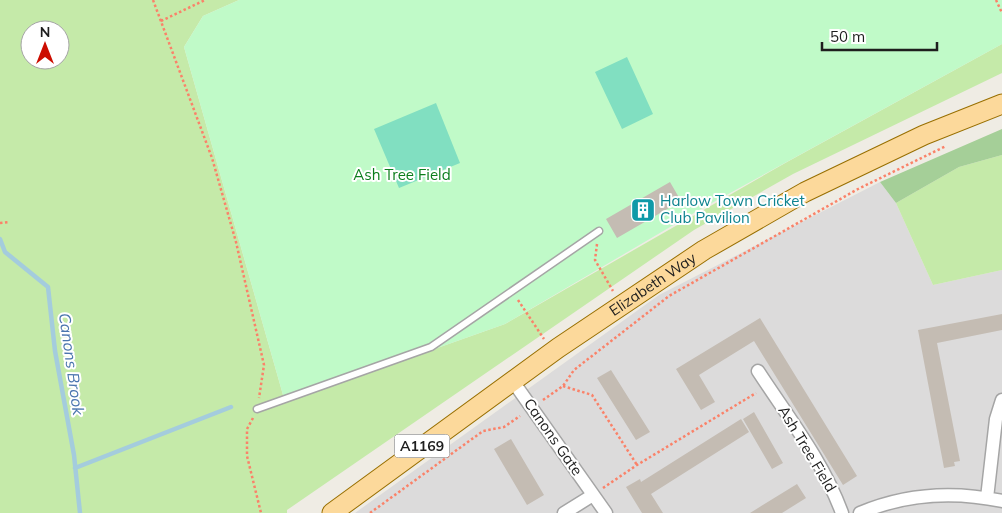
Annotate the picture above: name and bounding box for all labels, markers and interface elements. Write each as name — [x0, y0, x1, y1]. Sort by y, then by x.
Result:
north arrow — [20, 20, 70, 70]
scale bar — [822, 20, 937, 52]
text: N — [40, 23, 50, 41]
text: 50 m — [830, 27, 865, 46]
park label: Ash Tree Field — [353, 165, 451, 184]
place label: Harlow Town Cricket Club Pavilion — [660, 191, 805, 227]
building icon: Harlow Town Cricket Club Pavilion — [630, 197, 656, 223]
street label: Elizabeth Way — [605, 248, 700, 320]
water label: Canons Brook — [55, 311, 89, 417]
street label: Canons Gate — [520, 394, 587, 479]
street label: Ash Tree Field — [774, 402, 841, 495]
road number: A1169 — [394, 434, 450, 458]

